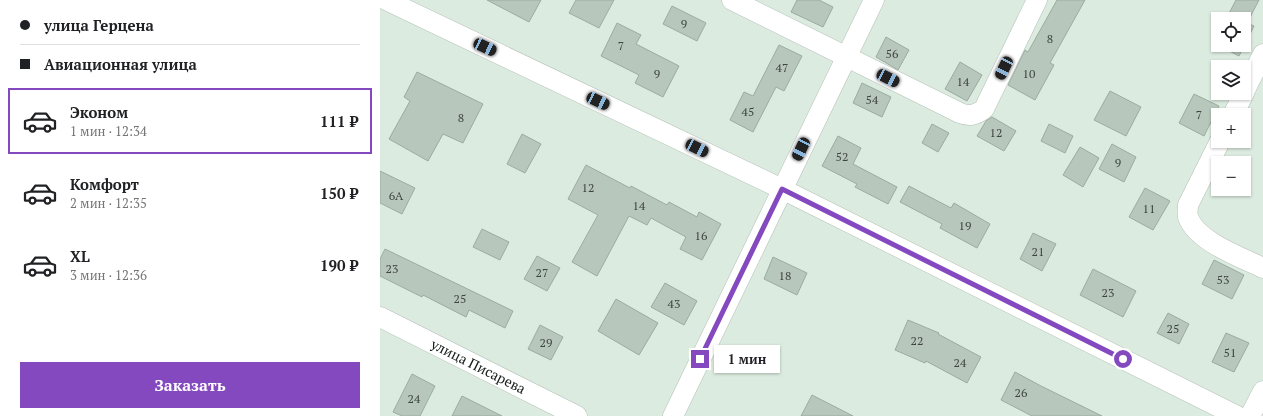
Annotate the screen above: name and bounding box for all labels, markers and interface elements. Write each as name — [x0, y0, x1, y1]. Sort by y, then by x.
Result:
map controls — [1211, 12, 1251, 196]
button: locate — [1211, 12, 1251, 52]
text: улица Герцена — [44, 15, 154, 35]
house number: 9 — [681, 16, 687, 31]
house number: 8 — [1047, 31, 1053, 46]
car — [472, 36, 498, 58]
house number: 7 — [618, 38, 624, 53]
house number: 56 — [886, 46, 899, 61]
text: Авиационная улица — [44, 54, 197, 74]
car — [993, 55, 1015, 81]
house number: 47 — [776, 60, 788, 75]
button: layers — [1211, 60, 1251, 100]
house number: 9 — [654, 66, 660, 81]
house number: 10 — [1023, 66, 1035, 81]
car — [875, 67, 901, 89]
house number: 14 — [957, 74, 970, 89]
car — [585, 90, 611, 112]
house number: 54 — [866, 92, 879, 107]
text: Эконом — [70, 102, 128, 122]
icon: car — [22, 103, 58, 139]
house number: 45 — [742, 104, 754, 119]
house number: 7 — [1196, 107, 1202, 122]
button: + — [1211, 108, 1251, 148]
house number: 8 — [458, 110, 464, 125]
text: 111 ₽ — [320, 111, 358, 131]
text: 1 мин · 12:34 — [70, 122, 147, 140]
house number: 12 — [990, 125, 1002, 140]
car — [790, 136, 812, 162]
car — [684, 137, 710, 159]
house number: 52 — [836, 149, 848, 164]
house number: 9 — [1115, 155, 1121, 170]
button: − — [1211, 156, 1251, 196]
text: Комфорт — [70, 174, 139, 194]
icon: car — [22, 175, 58, 211]
house number: 12 — [582, 180, 594, 195]
text: 150 ₽ — [320, 183, 358, 203]
house number: 6А — [389, 188, 404, 203]
text: 2 мин · 12:35 — [70, 194, 147, 212]
house number: 14 — [633, 198, 646, 213]
house number: 11 — [1143, 201, 1155, 216]
house number: 19 — [959, 218, 971, 233]
house number: 16 — [695, 228, 708, 243]
house number: 21 — [1032, 244, 1044, 259]
text: XL — [70, 246, 90, 266]
icon: car — [22, 247, 58, 283]
text: 190 ₽ — [320, 255, 358, 275]
house number: 23 — [386, 261, 398, 276]
house number: 27 — [536, 265, 548, 280]
text: 3 мин · 12:36 — [70, 266, 147, 284]
house number: 18 — [779, 268, 791, 283]
house number: 53 — [1217, 272, 1229, 287]
house number: 23 — [1102, 285, 1114, 300]
house number: 25 — [454, 291, 466, 306]
house number: 43 — [668, 296, 680, 311]
house number: 25 — [1167, 321, 1179, 336]
house number: 22 — [911, 333, 923, 348]
street label: улица Писарева — [427, 334, 529, 398]
house number: 29 — [540, 335, 552, 350]
callout: 1 мин — [714, 345, 780, 373]
house number: 51 — [1224, 345, 1236, 360]
route end — [691, 350, 709, 368]
text: 1 мин — [728, 350, 766, 368]
route start — [1114, 350, 1132, 368]
house number: 24 — [954, 355, 967, 370]
button: Заказать — [20, 362, 360, 408]
house number: 26 — [1015, 385, 1028, 400]
house number: 24 — [408, 391, 421, 406]

